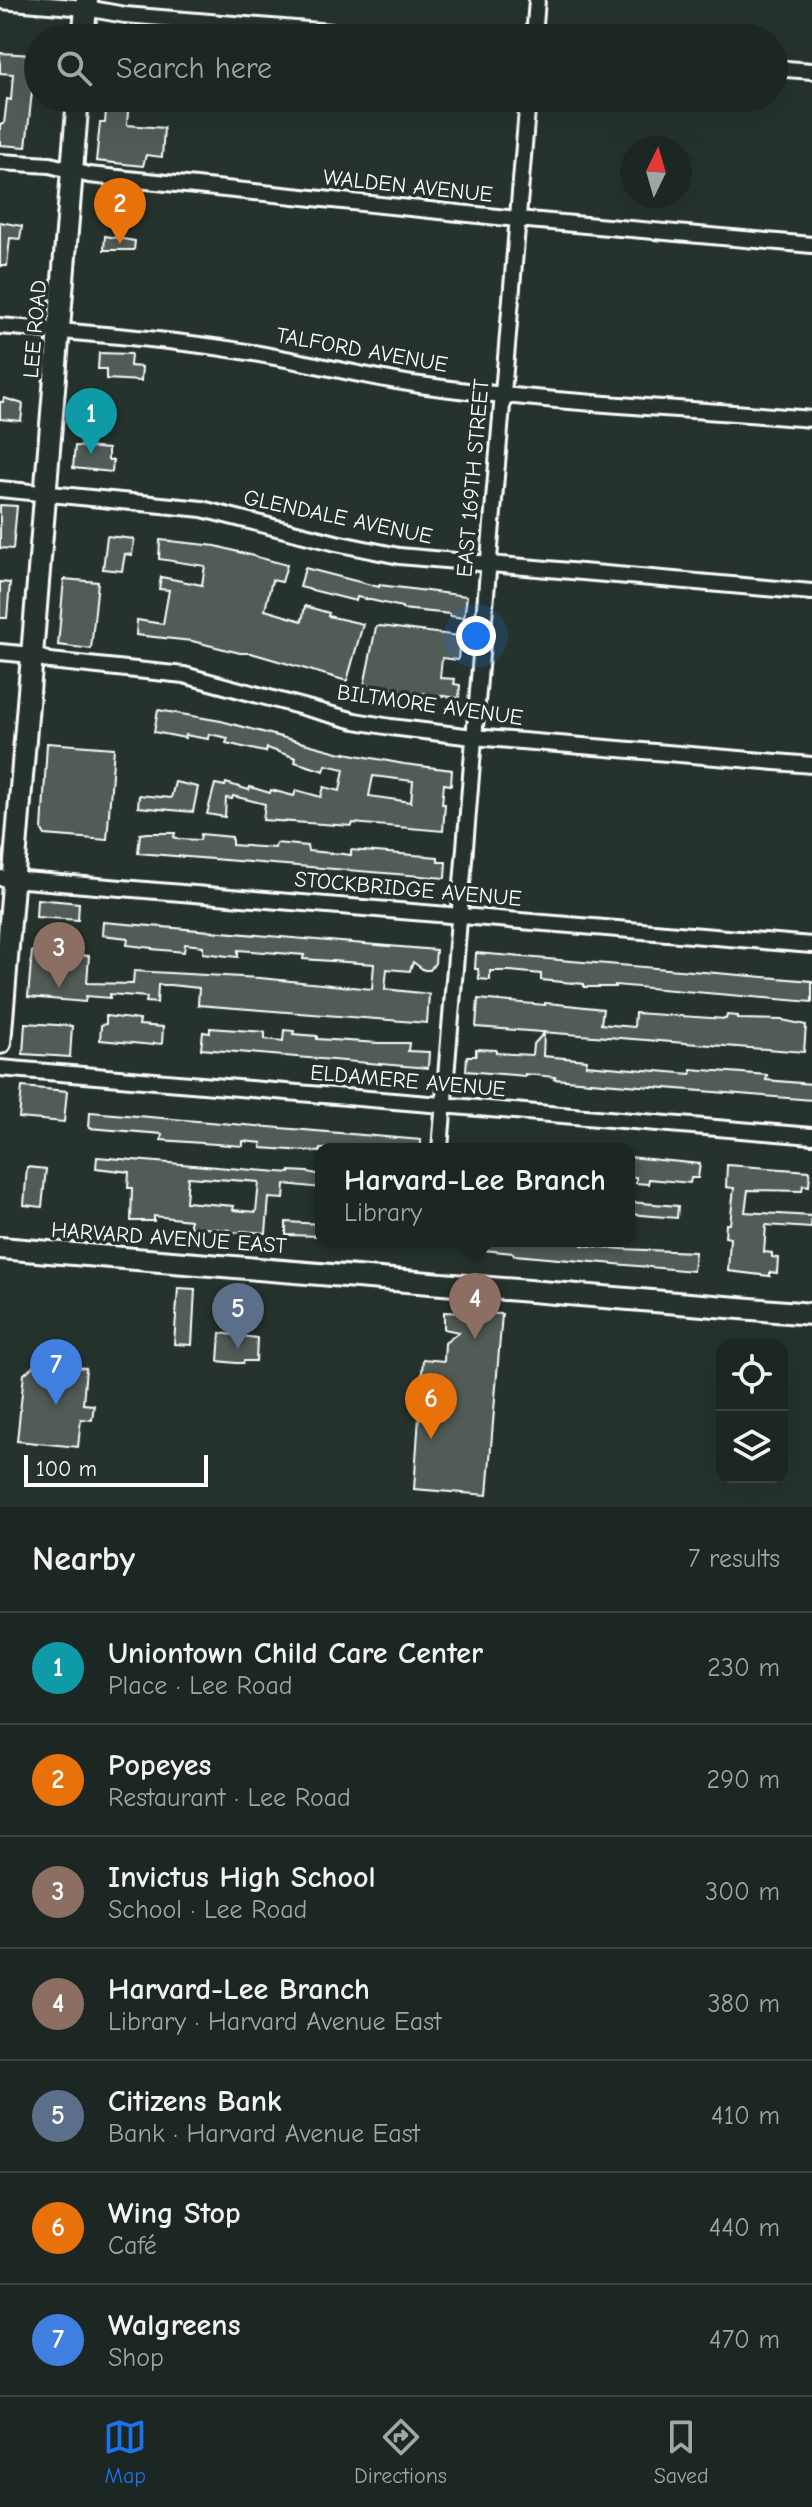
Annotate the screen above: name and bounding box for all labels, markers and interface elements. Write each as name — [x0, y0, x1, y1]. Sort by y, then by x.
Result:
search box — [24, 24, 788, 112]
icon: search — [52, 46, 96, 90]
text: Search here — [116, 51, 272, 86]
north arrow — [620, 136, 692, 208]
street label: WALDEN AVENUE — [322, 164, 494, 208]
pin: 2 — [94, 178, 146, 244]
street label: LEE ROAD — [18, 279, 52, 379]
street label: TALFORD AVENUE — [274, 322, 450, 378]
street label: EAST 169TH STREET — [451, 377, 495, 578]
pin: 1 — [65, 388, 117, 454]
street label: GLENDALE AVENUE — [241, 484, 435, 550]
your location — [456, 616, 496, 656]
street label: BILTMORE AVENUE — [335, 679, 525, 731]
street label: STOCKBRIDGE AVENUE — [293, 866, 523, 912]
pin: 3 — [33, 922, 85, 988]
street label: ELDAMERE AVENUE — [309, 1060, 507, 1102]
popup — [315, 1143, 635, 1247]
text: Harvard-Lee Branch — [344, 1163, 606, 1198]
text: Library — [344, 1198, 422, 1228]
street label: HARVARD AVENUE EAST — [50, 1217, 288, 1259]
pin: 4 — [449, 1273, 501, 1339]
pin: 5 — [212, 1283, 264, 1349]
pin: 7 — [30, 1339, 82, 1405]
map controls — [716, 1339, 788, 1483]
button: locate — [716, 1339, 788, 1411]
pin: 6 — [405, 1373, 457, 1439]
button: layers — [716, 1411, 788, 1483]
scale bar — [24, 1451, 208, 1487]
text: 100 m — [36, 1456, 97, 1482]
text: Nearby — [32, 1539, 135, 1579]
text: 7 results — [688, 1544, 780, 1574]
text: Uniontown Child Care Center — [108, 1636, 483, 1671]
text: 1 — [53, 1653, 63, 1683]
text: 230 m — [707, 1653, 780, 1683]
text: Place · Lee Road — [108, 1671, 293, 1701]
text: Popeyes — [108, 1748, 211, 1783]
text: 2 — [52, 1765, 64, 1795]
text: 290 m — [707, 1765, 780, 1795]
text: Restaurant · Lee Road — [108, 1783, 351, 1813]
text: Invictus High School — [108, 1860, 375, 1895]
text: 3 — [52, 1877, 64, 1907]
text: 300 m — [705, 1877, 780, 1907]
text: School · Lee Road — [108, 1895, 307, 1925]
text: Harvard-Lee Branch — [108, 1972, 370, 2007]
text: 4 — [52, 1989, 64, 2019]
text: 380 m — [707, 1989, 780, 2019]
text: Library · Harvard Avenue East — [108, 2007, 441, 2037]
text: Citizens Bank — [108, 2084, 282, 2119]
text: 5 — [51, 2101, 65, 2131]
text: 410 m — [711, 2101, 780, 2131]
text: Bank · Harvard Avenue East — [108, 2119, 420, 2149]
text: Wing Stop — [108, 2196, 241, 2231]
text: 6 — [51, 2213, 65, 2243]
text: 440 m — [709, 2213, 780, 2243]
text: Café — [108, 2231, 157, 2261]
text: Walgreens — [108, 2308, 240, 2343]
text: 7 — [52, 2325, 64, 2355]
text: 470 m — [709, 2325, 780, 2355]
text: Shop — [108, 2343, 164, 2373]
tab: Map — [103, 2415, 147, 2489]
tab: Directions — [354, 2415, 447, 2489]
tab: Saved — [654, 2415, 709, 2489]

